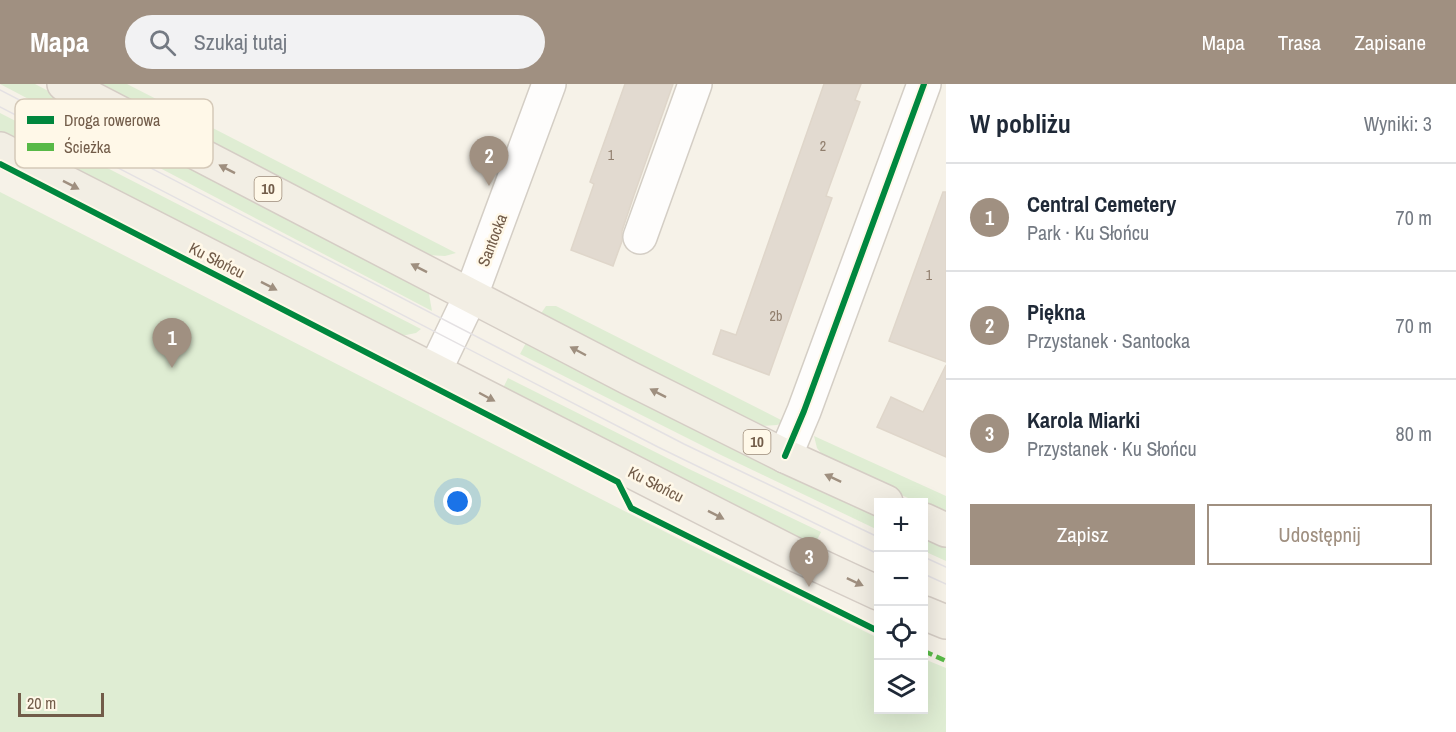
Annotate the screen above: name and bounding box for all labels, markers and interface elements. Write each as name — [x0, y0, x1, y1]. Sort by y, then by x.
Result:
search box — [125, 15, 545, 69]
text: Mapa — [30, 23, 89, 61]
icon: search — [146, 26, 179, 59]
text: Szukaj tutaj — [194, 27, 287, 57]
text: Mapa — [1202, 28, 1245, 57]
text: Trasa — [1278, 28, 1321, 57]
text: Zapisane — [1354, 28, 1426, 57]
legend — [15, 99, 213, 168]
text: W pobliżu — [970, 106, 1071, 141]
text: Droga rowerowa — [64, 109, 161, 131]
text: Wyniki: 3 — [1364, 110, 1432, 137]
text: Ścieżka — [64, 136, 111, 158]
pin: 2 — [470, 136, 508, 186]
house number: 2 — [820, 137, 826, 155]
house number: 1 — [608, 146, 615, 164]
one-way arrow — [219, 164, 236, 173]
road number: 10 — [254, 177, 282, 201]
one-way arrow — [62, 180, 79, 190]
text: Central Cemetery — [1027, 189, 1176, 219]
text: 1 — [985, 204, 994, 231]
text: 70 m — [1396, 204, 1432, 231]
street label: Santocka — [472, 210, 512, 269]
text: Park · Ku Słońcu — [1027, 219, 1149, 246]
street label: Ku Słońcu — [185, 237, 249, 283]
one-way arrow — [410, 263, 427, 273]
house number: 1 — [926, 266, 933, 284]
one-way arrow — [261, 281, 278, 291]
text: Piękna — [1027, 297, 1085, 327]
house number: 2b — [770, 307, 782, 325]
text: 2 — [985, 312, 994, 339]
text: 70 m — [1396, 312, 1432, 339]
pin: 1 — [152, 318, 192, 368]
text: Przystanek · Santocka — [1027, 327, 1190, 354]
one-way arrow — [569, 346, 586, 356]
one-way arrow — [649, 388, 666, 397]
one-way arrow — [479, 392, 496, 402]
text: Karola Miarki — [1027, 405, 1140, 435]
text: 3 — [985, 420, 994, 447]
text: 80 m — [1396, 420, 1432, 447]
road number: 10 — [744, 430, 771, 454]
text: Przystanek · Ku Słońcu — [1027, 435, 1197, 462]
street label: Ku Słońcu — [624, 461, 688, 507]
one-way arrow — [824, 474, 841, 483]
your location — [443, 487, 472, 516]
map controls — [874, 498, 928, 714]
button: + — [874, 498, 928, 552]
button: Zapisz — [970, 504, 1195, 565]
button: Udostępnij — [1207, 504, 1432, 565]
one-way arrow — [708, 510, 725, 520]
pin: 3 — [790, 538, 828, 587]
button: − — [874, 552, 928, 606]
one-way arrow — [847, 578, 864, 587]
button: locate — [874, 606, 928, 660]
button: layers — [874, 660, 928, 714]
scale bar — [18, 690, 104, 718]
text: 20 m — [27, 692, 56, 714]

